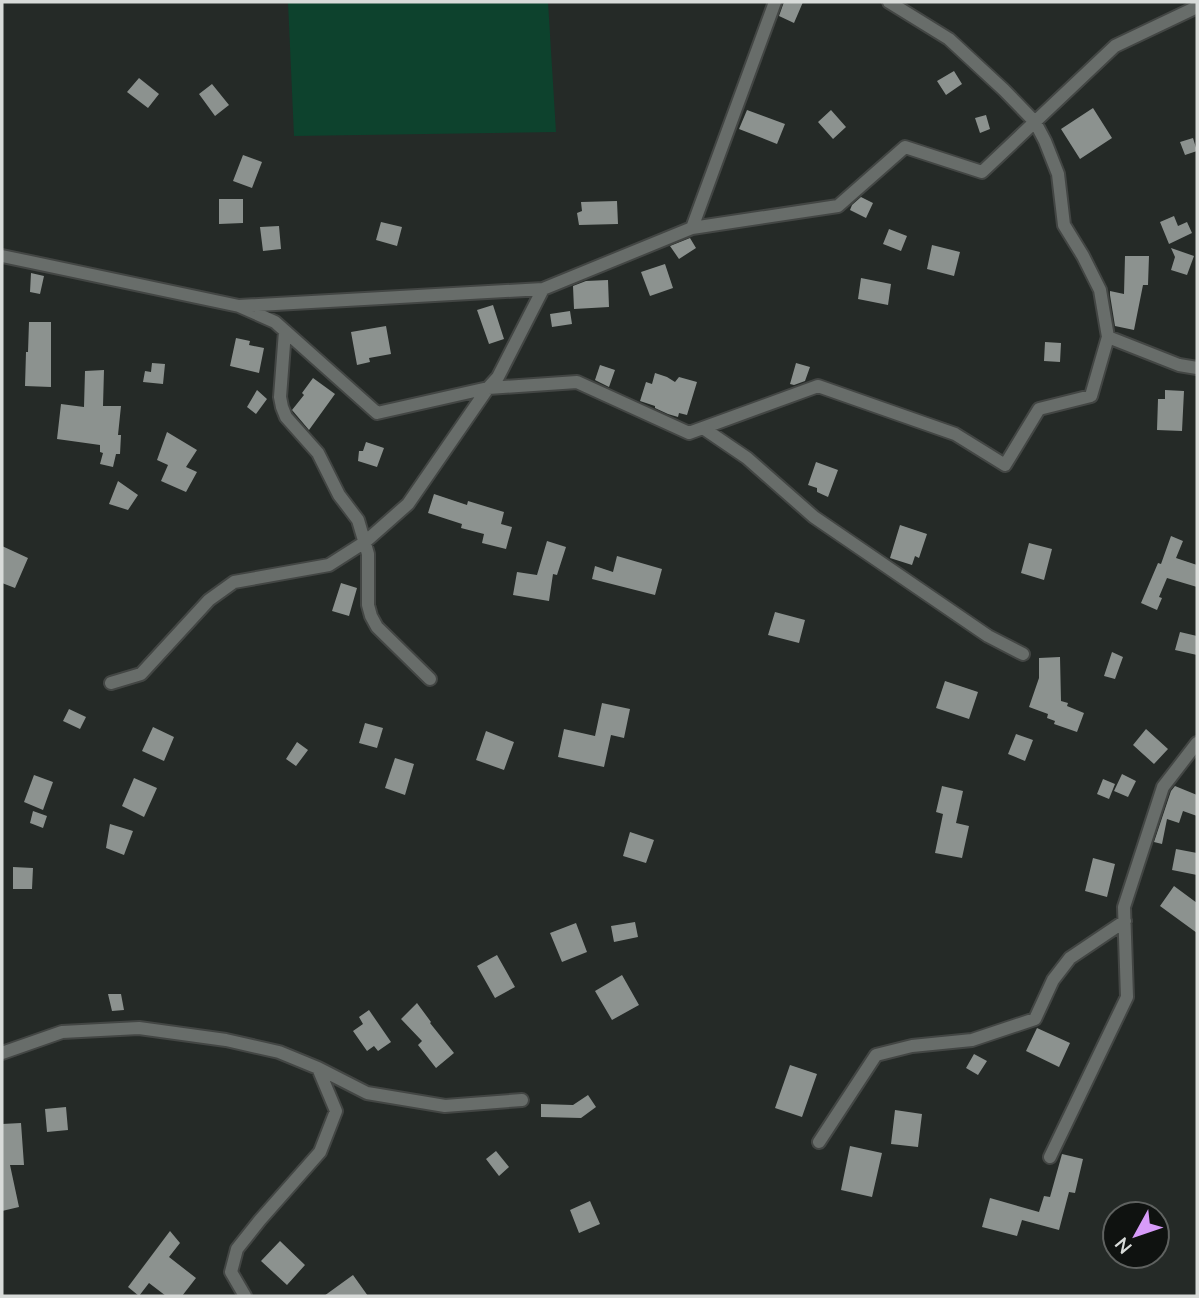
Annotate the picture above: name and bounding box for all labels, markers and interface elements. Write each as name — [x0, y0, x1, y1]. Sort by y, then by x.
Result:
north arrow — [1101, 1200, 1171, 1270]
text: N — [1109, 1231, 1138, 1259]

